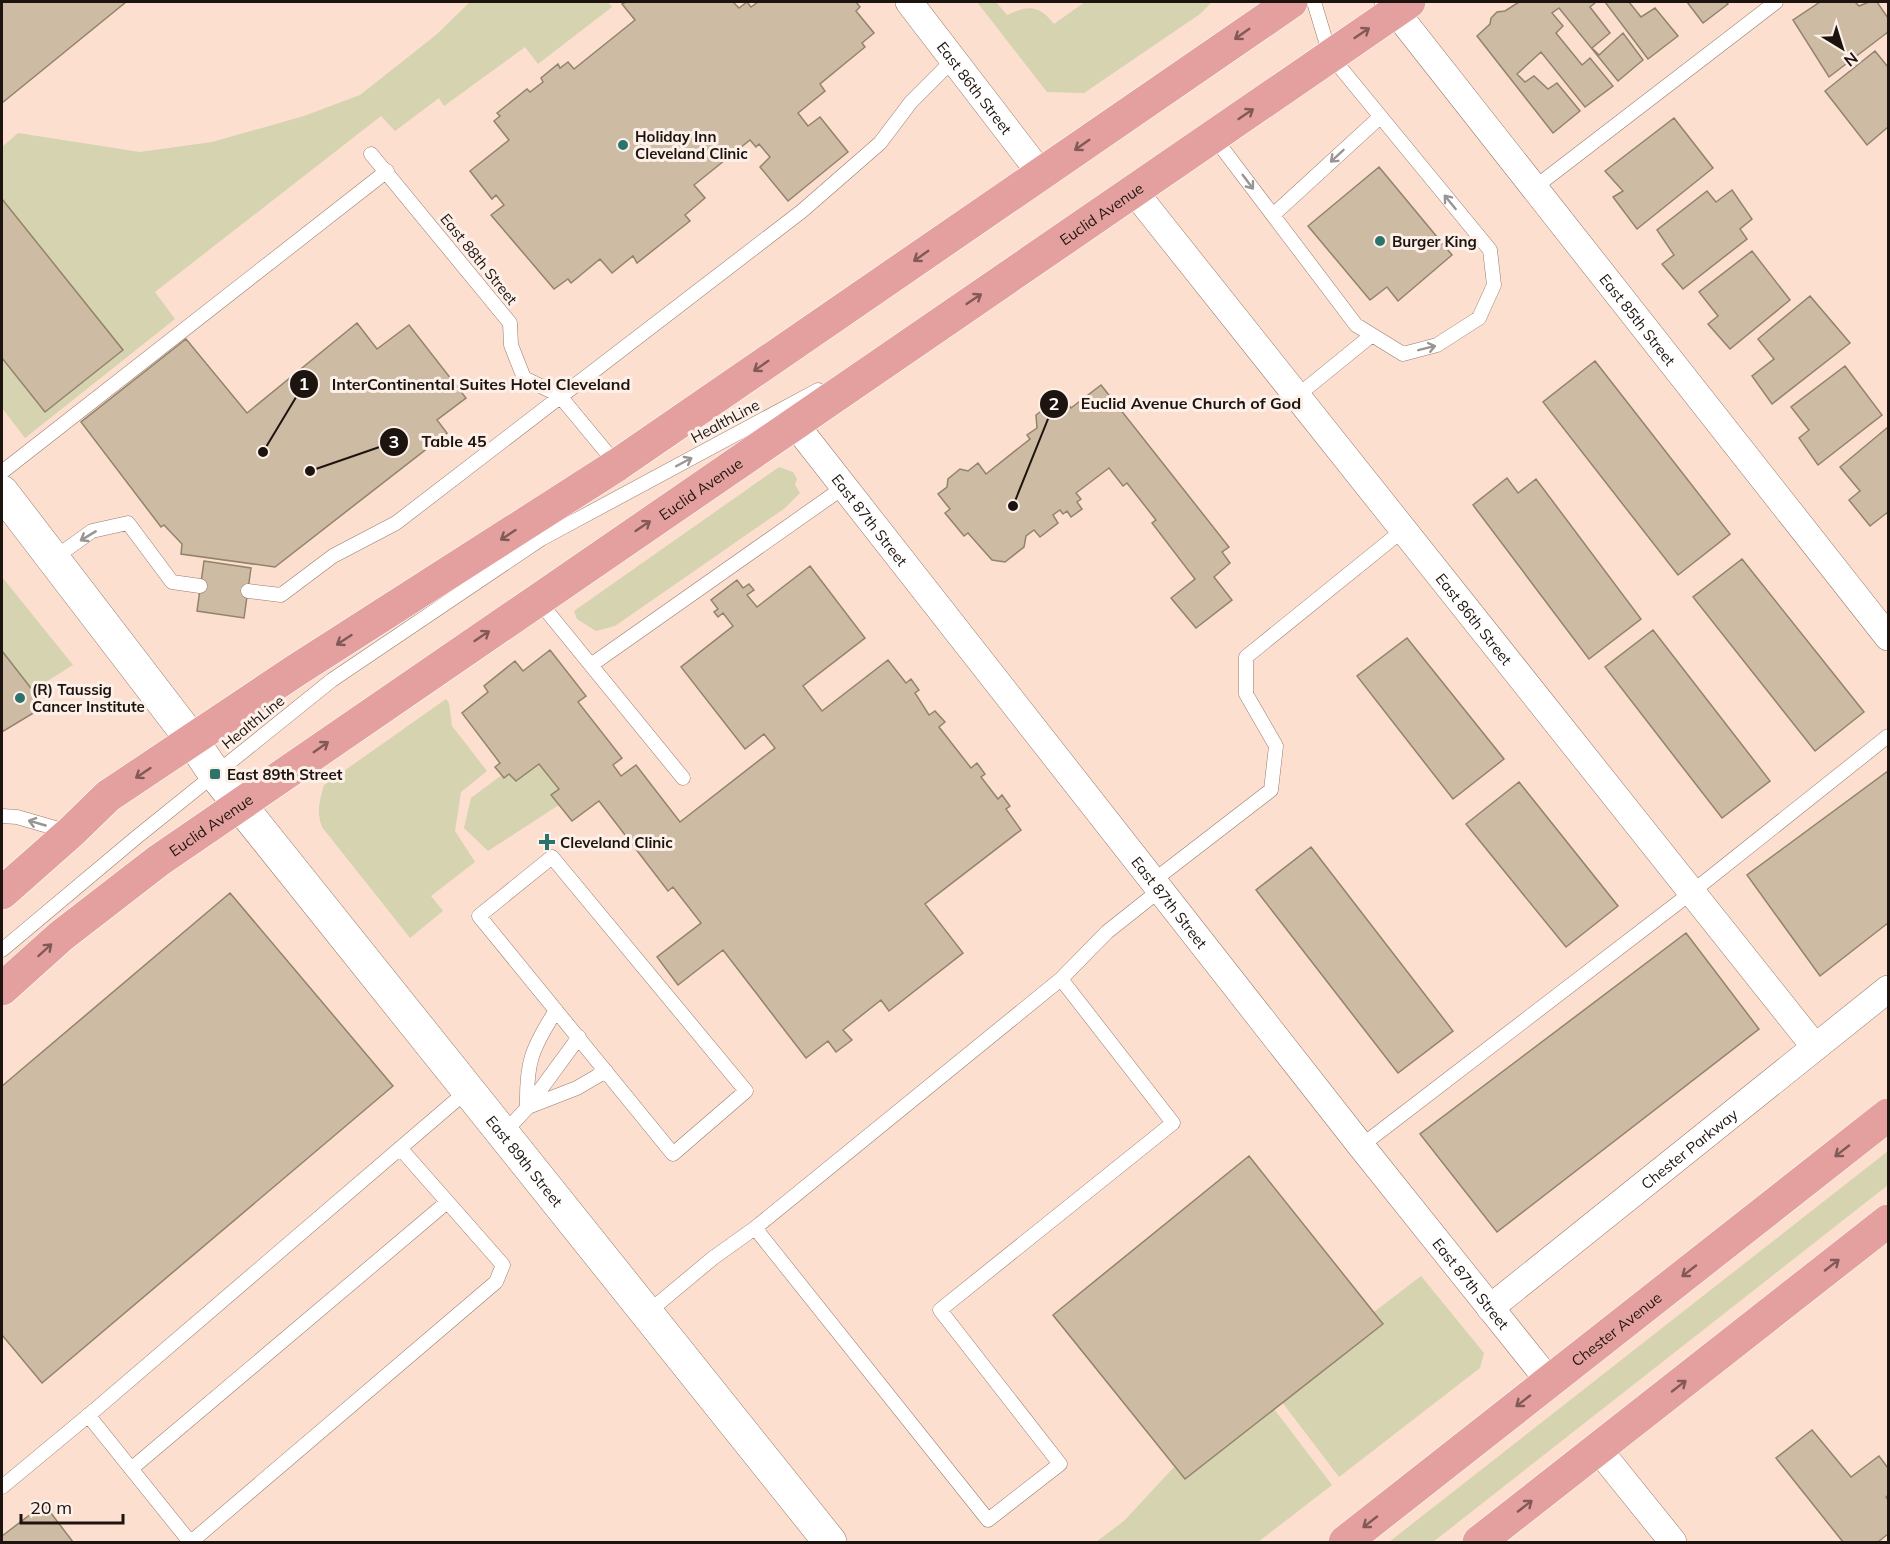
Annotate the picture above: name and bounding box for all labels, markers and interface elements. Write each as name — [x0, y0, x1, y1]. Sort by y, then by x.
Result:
north arrow — [1812, 18, 1872, 78]
one-way arrow — [1354, 27, 1370, 39]
one-way arrow — [1234, 28, 1251, 40]
street label: East 86th Street — [933, 38, 1016, 138]
text: N — [1840, 48, 1862, 71]
one-way arrow — [1237, 107, 1254, 120]
place label: Holiday Inn Cleveland Clinic — [635, 127, 748, 163]
marker: Holiday Inn Cleveland Clinic — [616, 138, 630, 152]
one-way arrow — [1074, 139, 1090, 151]
one-way arrow — [1330, 149, 1345, 164]
one-way arrow — [1242, 174, 1255, 190]
street label: Euclid Avenue — [1056, 178, 1147, 249]
one-way arrow — [1443, 195, 1457, 210]
street label: East 88th Street — [436, 210, 522, 308]
place label: Burger King — [1392, 232, 1477, 251]
marker: Burger King — [1373, 234, 1387, 248]
one-way arrow — [914, 250, 930, 262]
street label: East 85th Street — [1596, 270, 1680, 369]
one-way arrow — [965, 293, 981, 305]
one-way arrow — [1417, 341, 1436, 353]
one-way arrow — [753, 360, 769, 372]
callout: InterContinental Suites Hotel Cleveland — [289, 367, 642, 401]
text: 1 — [299, 372, 309, 395]
text: InterContinental Suites Hotel Cleveland — [332, 374, 630, 394]
callout: Euclid Avenue Church of God — [1039, 387, 1313, 421]
text: 2 — [1049, 392, 1059, 415]
text: Euclid Avenue Church of God — [1081, 393, 1301, 413]
street label: HealthLine — [687, 395, 763, 447]
callout: Table 45 — [379, 425, 498, 459]
text: 3 — [389, 430, 399, 453]
text: Table 45 — [421, 431, 487, 451]
street label: Euclid Avenue — [655, 453, 746, 524]
one-way arrow — [675, 455, 693, 467]
street label: East 87th Street — [828, 470, 912, 570]
one-way arrow — [634, 520, 651, 532]
one-way arrow — [80, 530, 97, 542]
one-way arrow — [500, 530, 517, 542]
street label: East 86th Street — [1432, 569, 1516, 668]
one-way arrow — [473, 630, 490, 642]
one-way arrow — [335, 634, 352, 647]
place label: (R) Taussig Cancer Institute — [32, 680, 145, 716]
marker: (R) Taussig Cancer Institute — [13, 691, 27, 705]
street label: HealthLine — [218, 691, 288, 753]
one-way arrow — [313, 741, 329, 753]
place label: East 89th Street — [227, 765, 343, 784]
one-way arrow — [135, 766, 152, 779]
marker: East 89th Street — [208, 767, 222, 781]
street label: Euclid Avenue — [165, 789, 256, 860]
one-way arrow — [28, 817, 47, 828]
marker: Cleveland Clinic — [538, 833, 556, 851]
place label: Cleveland Clinic — [560, 833, 673, 852]
street label: East 87th Street — [1128, 852, 1212, 952]
one-way arrow — [37, 943, 52, 957]
street label: Chester Parkway — [1637, 1104, 1741, 1193]
street label: East 89th Street — [482, 1111, 567, 1210]
one-way arrow — [1835, 1145, 1851, 1158]
street label: East 87th Street — [1429, 1234, 1513, 1333]
one-way arrow — [1823, 1259, 1839, 1272]
one-way arrow — [1681, 1265, 1697, 1278]
street label: Chester Avenue — [1567, 1287, 1665, 1370]
one-way arrow — [1670, 1380, 1686, 1393]
one-way arrow — [1515, 1395, 1531, 1408]
scale bar — [21, 1487, 123, 1525]
text: 20 m — [30, 1496, 72, 1519]
one-way arrow — [1517, 1500, 1533, 1513]
one-way arrow — [1362, 1516, 1378, 1529]

